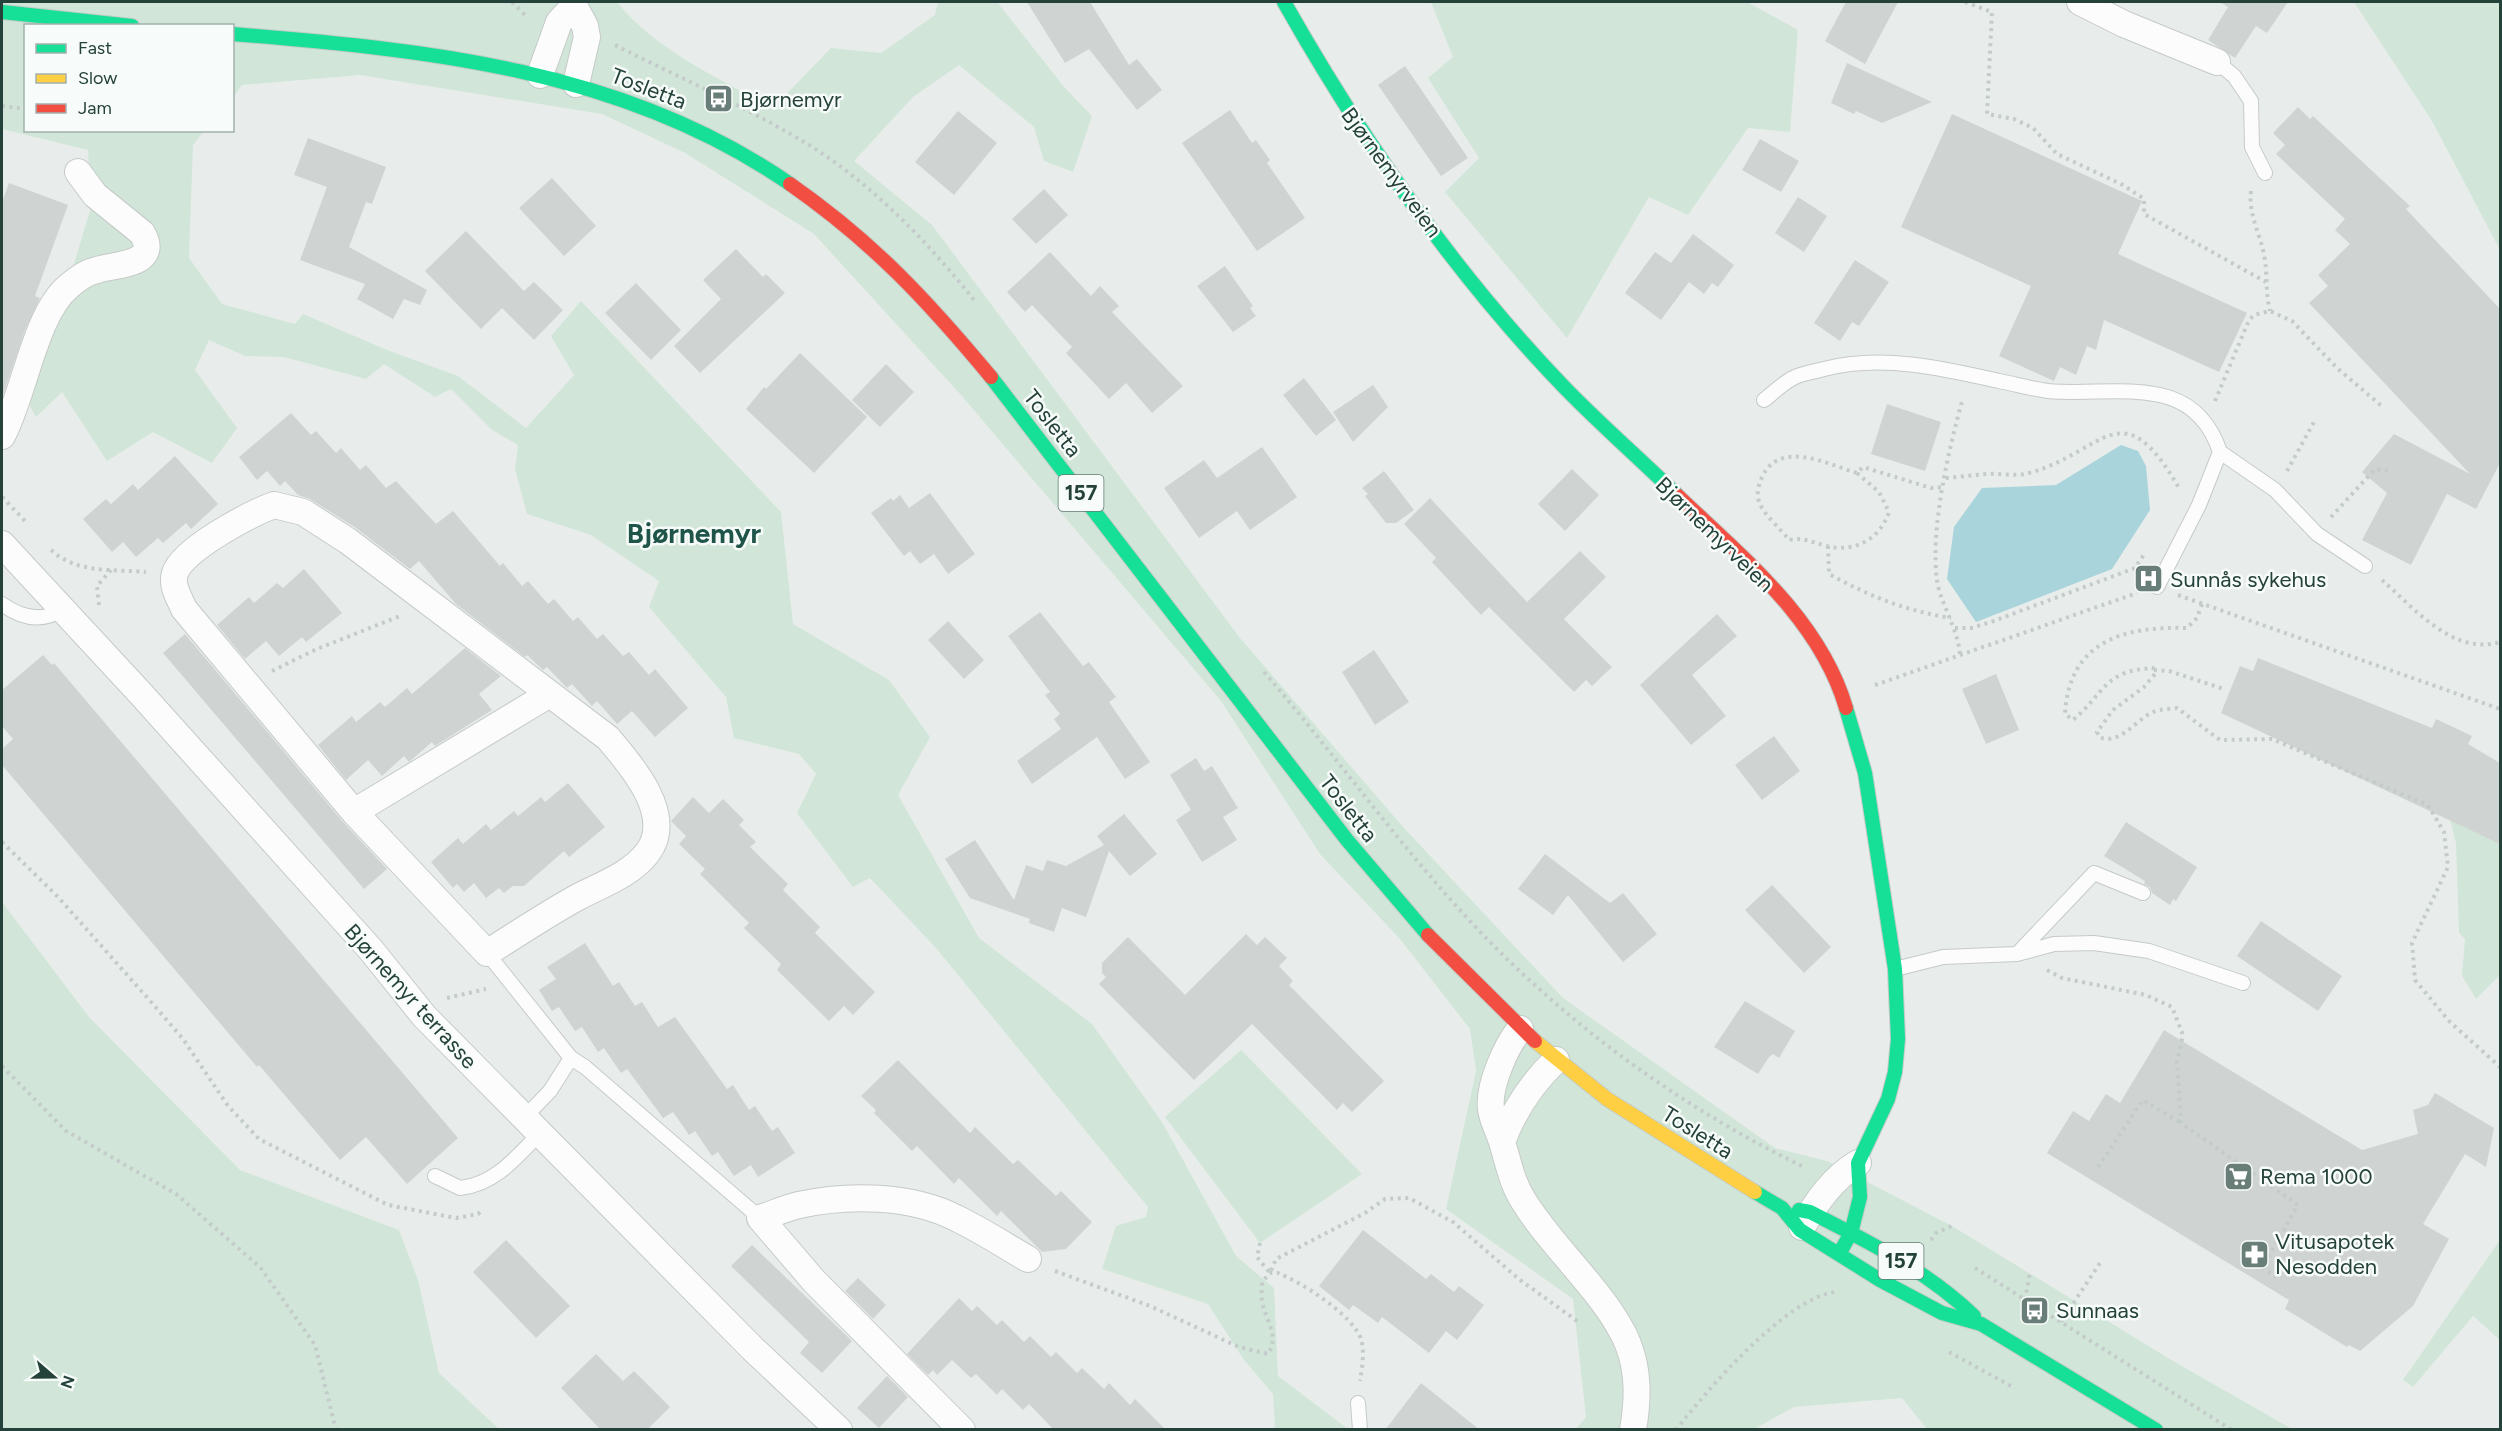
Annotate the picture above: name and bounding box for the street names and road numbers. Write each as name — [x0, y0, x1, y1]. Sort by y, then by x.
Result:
street label: Tosletta — [607, 62, 690, 115]
street label: Bjørnemyrveien — [1335, 102, 1448, 243]
street label: Tosletta — [1018, 384, 1087, 463]
street label: Bjørnemyrveien — [1650, 471, 1779, 598]
road number: 157 — [1058, 475, 1104, 511]
street label: Tosletta — [1314, 769, 1383, 848]
street label: Bjørnemyr terrasse — [338, 918, 483, 1074]
street label: Tosletta — [1657, 1100, 1738, 1165]
road number: 157 — [1878, 1243, 1924, 1279]

